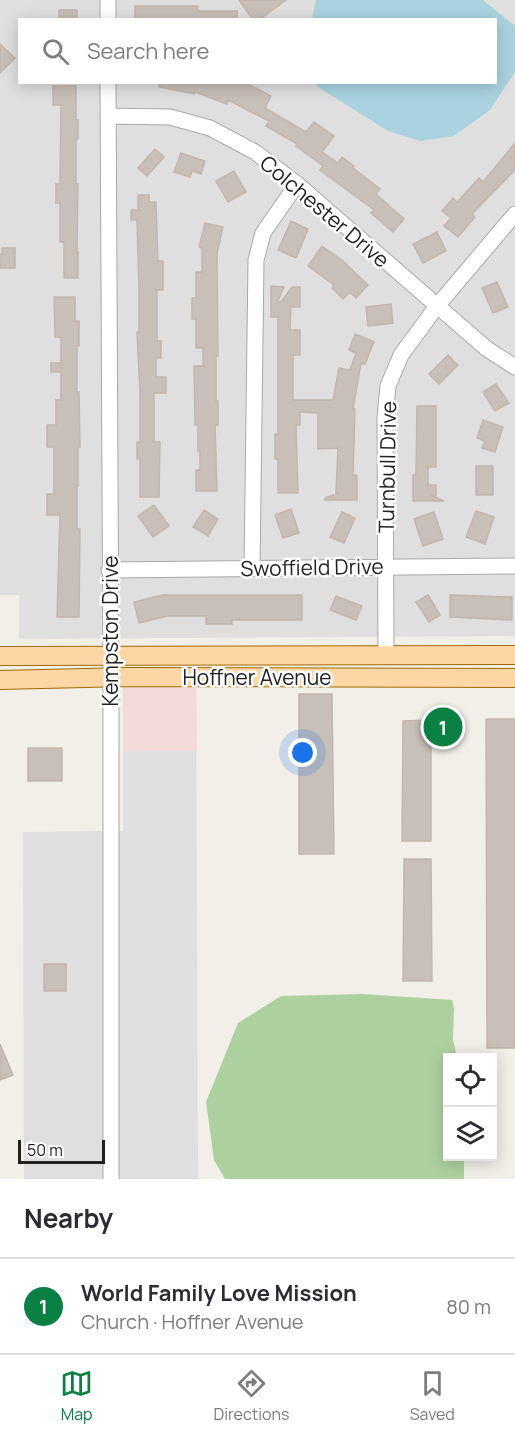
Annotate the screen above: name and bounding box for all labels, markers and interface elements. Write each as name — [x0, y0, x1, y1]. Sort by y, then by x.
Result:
search box — [18, 18, 497, 84]
icon: search — [39, 35, 72, 68]
text: Search here — [87, 36, 209, 66]
street label: Colchester Drive — [254, 149, 396, 273]
street label: Turnbull Drive — [372, 401, 402, 533]
street label: Swoffield Drive — [240, 552, 384, 582]
street label: Kempston Drive — [96, 556, 124, 706]
street label: Hoffner Avenue — [182, 663, 332, 691]
pin: 1 — [424, 704, 462, 750]
your location — [288, 738, 317, 767]
map controls — [443, 1053, 497, 1161]
button: locate — [443, 1053, 497, 1107]
button: layers — [443, 1107, 497, 1161]
scale bar — [18, 1137, 105, 1164]
text: 50 m — [27, 1139, 63, 1161]
text: Nearby — [24, 1200, 113, 1236]
text: World Family Love Mission — [81, 1278, 357, 1308]
text: 1 — [39, 1293, 48, 1320]
text: 80 m — [446, 1293, 491, 1320]
text: Church · Hoffner Avenue — [81, 1308, 304, 1335]
tab: Map — [60, 1367, 93, 1425]
tab: Directions — [214, 1367, 289, 1425]
tab: Saved — [410, 1367, 455, 1425]

